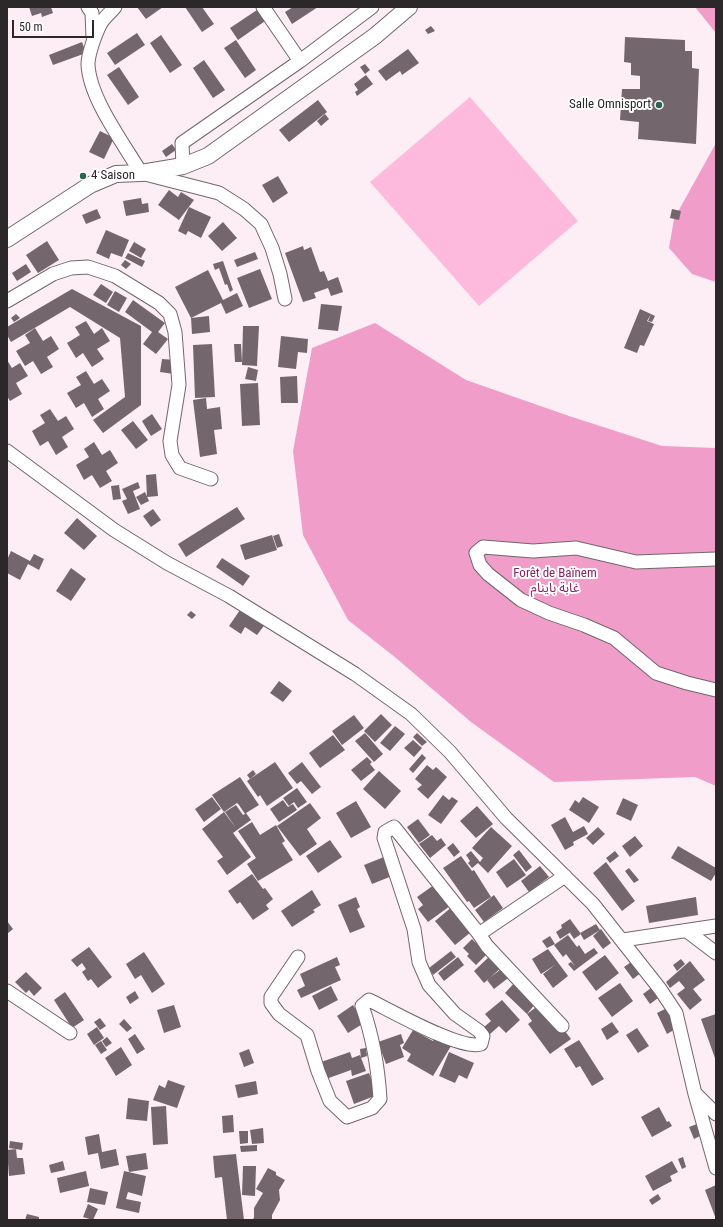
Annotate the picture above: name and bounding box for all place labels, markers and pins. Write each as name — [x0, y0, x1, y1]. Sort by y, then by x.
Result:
place label: Salle Omnisport — [569, 97, 651, 113]
marker: Salle Omnisport — [654, 100, 664, 110]
place label: 4 Saison — [91, 168, 135, 184]
marker: 4 Saison — [78, 171, 88, 181]

